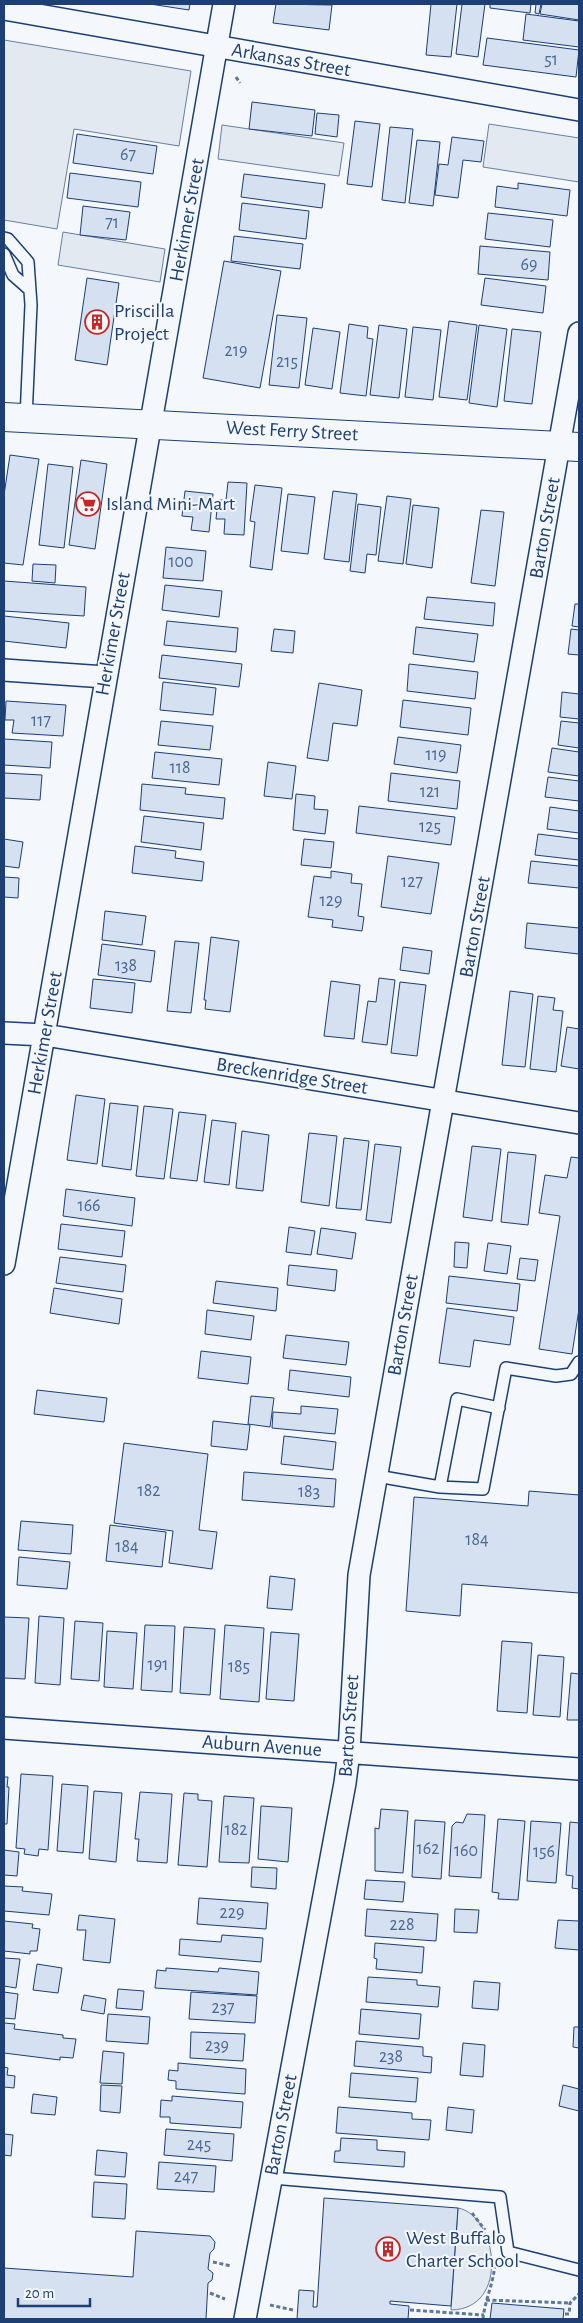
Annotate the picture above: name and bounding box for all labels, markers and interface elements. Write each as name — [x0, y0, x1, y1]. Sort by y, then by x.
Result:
street label: Arkansas Street — [230, 40, 353, 80]
house number: 51 — [544, 51, 558, 69]
house number: 67 — [120, 146, 136, 164]
street label: Herkimer Street — [166, 156, 208, 283]
house number: 71 — [105, 214, 119, 232]
house number: 69 — [521, 256, 537, 274]
place label: Priscilla Project — [114, 301, 174, 344]
building icon: Priscilla Project — [84, 309, 110, 335]
house number: 219 — [225, 342, 247, 360]
house number: 215 — [276, 353, 298, 371]
street label: West Ferry Street — [225, 418, 359, 444]
street label: Barton Street — [526, 475, 564, 580]
supermarket icon: Island Mini-Mart — [75, 491, 101, 517]
place label: Island Mini-Mart — [106, 494, 236, 514]
house number: 100 — [168, 553, 194, 571]
street label: Herkimer Street — [92, 570, 134, 697]
house number: 117 — [31, 712, 51, 730]
house number: 119 — [426, 746, 446, 764]
house number: 118 — [170, 759, 190, 777]
house number: 121 — [420, 783, 440, 801]
house number: 125 — [419, 818, 441, 836]
house number: 127 — [401, 873, 423, 891]
street label: Barton Street — [456, 874, 494, 979]
house number: 129 — [320, 892, 342, 910]
house number: 138 — [115, 957, 137, 975]
street label: Herkimer Street — [24, 969, 66, 1096]
street label: Breckenridge Street — [215, 1054, 370, 1098]
house number: 166 — [77, 1197, 101, 1215]
street label: Barton Street — [384, 1272, 422, 1377]
house number: 182 — [138, 1482, 160, 1500]
house number: 183 — [298, 1483, 320, 1501]
house number: 184 — [465, 1531, 489, 1549]
house number: 184 — [115, 1538, 139, 1556]
house number: 191 — [148, 1656, 168, 1674]
house number: 185 — [228, 1658, 250, 1676]
street label: Barton Street — [335, 1673, 363, 1778]
street label: Auburn Avenue — [201, 1732, 323, 1760]
house number: 182 — [225, 1821, 247, 1839]
house number: 162 — [417, 1840, 439, 1858]
house number: 160 — [454, 1842, 478, 1860]
house number: 156 — [533, 1843, 555, 1861]
house number: 229 — [220, 1904, 244, 1922]
house number: 228 — [390, 1916, 414, 1934]
house number: 237 — [211, 1999, 235, 2017]
house number: 239 — [205, 2037, 229, 2055]
house number: 238 — [379, 2048, 403, 2066]
street label: Barton Street — [261, 2072, 301, 2177]
house number: 245 — [187, 2136, 211, 2154]
house number: 247 — [174, 2168, 198, 2186]
place label: West Buffalo Charter School — [406, 2228, 519, 2271]
building icon: West Buffalo Charter School — [375, 2236, 401, 2262]
scale bar — [18, 2276, 90, 2308]
text: 20 m — [25, 2286, 54, 2301]

